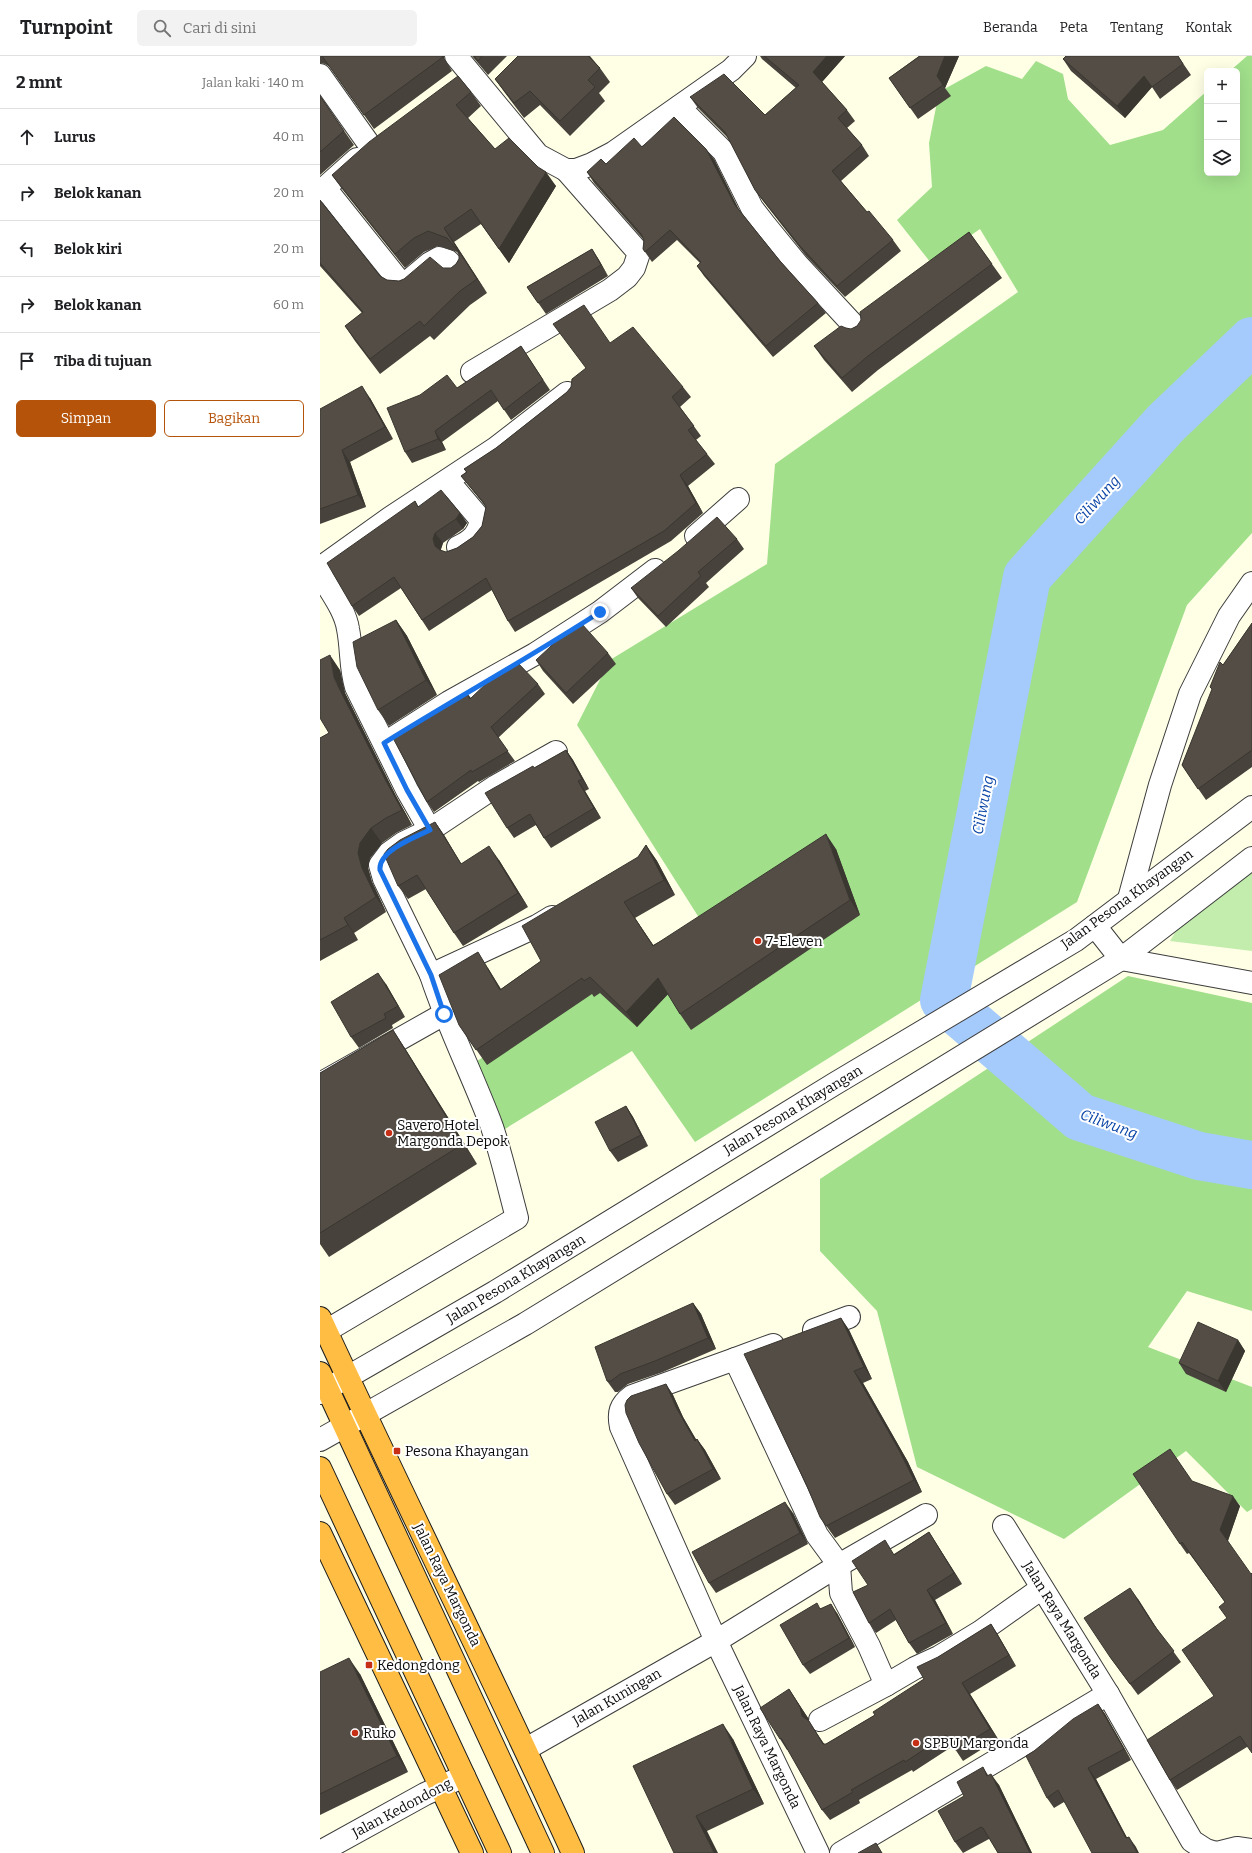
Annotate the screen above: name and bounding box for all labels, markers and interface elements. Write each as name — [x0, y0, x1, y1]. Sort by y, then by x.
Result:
search box — [137, 10, 417, 46]
text: Turnpoint — [20, 16, 113, 39]
icon: search — [151, 17, 173, 39]
text: Cari di sini — [183, 19, 256, 37]
text: Beranda — [983, 19, 1038, 36]
text: Peta — [1060, 19, 1088, 36]
text: Tentang — [1110, 19, 1163, 36]
text: Kontak — [1185, 19, 1232, 36]
map controls — [1204, 68, 1240, 176]
button: + — [1204, 68, 1240, 104]
text: 2 mnt — [16, 72, 63, 93]
text: Jalan kaki · 140 m — [202, 75, 304, 90]
button: − — [1204, 104, 1240, 140]
icon: ahead — [16, 126, 38, 148]
text: Lurus — [54, 128, 96, 146]
text: 40 m — [273, 129, 304, 144]
button: layers — [1204, 140, 1240, 176]
icon: right — [16, 182, 38, 204]
text: Belok kanan — [54, 184, 142, 202]
text: 20 m — [274, 185, 304, 200]
icon: left — [16, 238, 38, 260]
text: Belok kiri — [54, 240, 122, 258]
text: 20 m — [274, 241, 304, 256]
icon: right — [16, 294, 38, 316]
text: Belok kanan — [54, 296, 142, 314]
text: 60 m — [273, 297, 304, 312]
icon: arrive — [16, 350, 38, 372]
text: Tiba di tujuan — [54, 352, 152, 370]
button: Simpan — [16, 400, 156, 437]
button: Bagikan — [164, 400, 304, 437]
water label: Ciliwung — [1070, 472, 1124, 528]
route end — [591, 603, 609, 621]
water label: Ciliwung — [968, 774, 998, 836]
street label: Jalan Pesona Khayangan — [1057, 845, 1196, 953]
place label: 7-Eleven — [766, 933, 823, 950]
marker: 7-Eleven — [753, 936, 763, 946]
route start — [435, 1005, 453, 1023]
street label: Jalan Pesona Khayangan — [720, 1062, 866, 1159]
water label: Ciliwung — [1078, 1105, 1140, 1143]
place label: Savero Hotel Margonda Depok — [397, 1117, 508, 1150]
marker: Savero Hotel Margonda Depok — [384, 1128, 394, 1138]
street label: Jalan Pesona Khayangan — [443, 1231, 589, 1328]
place label: Pesona Khayangan — [405, 1443, 529, 1460]
marker: Pesona Khayangan — [392, 1446, 402, 1456]
street label: Jalan Raya Margonda — [409, 1520, 484, 1650]
street label: Jalan Raya Margonda — [1018, 1557, 1105, 1682]
place label: Kedongdong — [377, 1657, 460, 1674]
marker: Kedongdong — [364, 1660, 374, 1670]
street label: Jalan Kuningan — [569, 1665, 664, 1730]
street label: Jalan Raya Margonda — [729, 1682, 804, 1812]
place label: Ruko — [363, 1725, 396, 1742]
marker: Ruko — [350, 1728, 360, 1738]
place label: SPBU Margonda — [924, 1735, 1029, 1752]
marker: SPBU Margonda — [911, 1738, 921, 1748]
street label: Jalan Kedondong — [348, 1775, 455, 1842]

